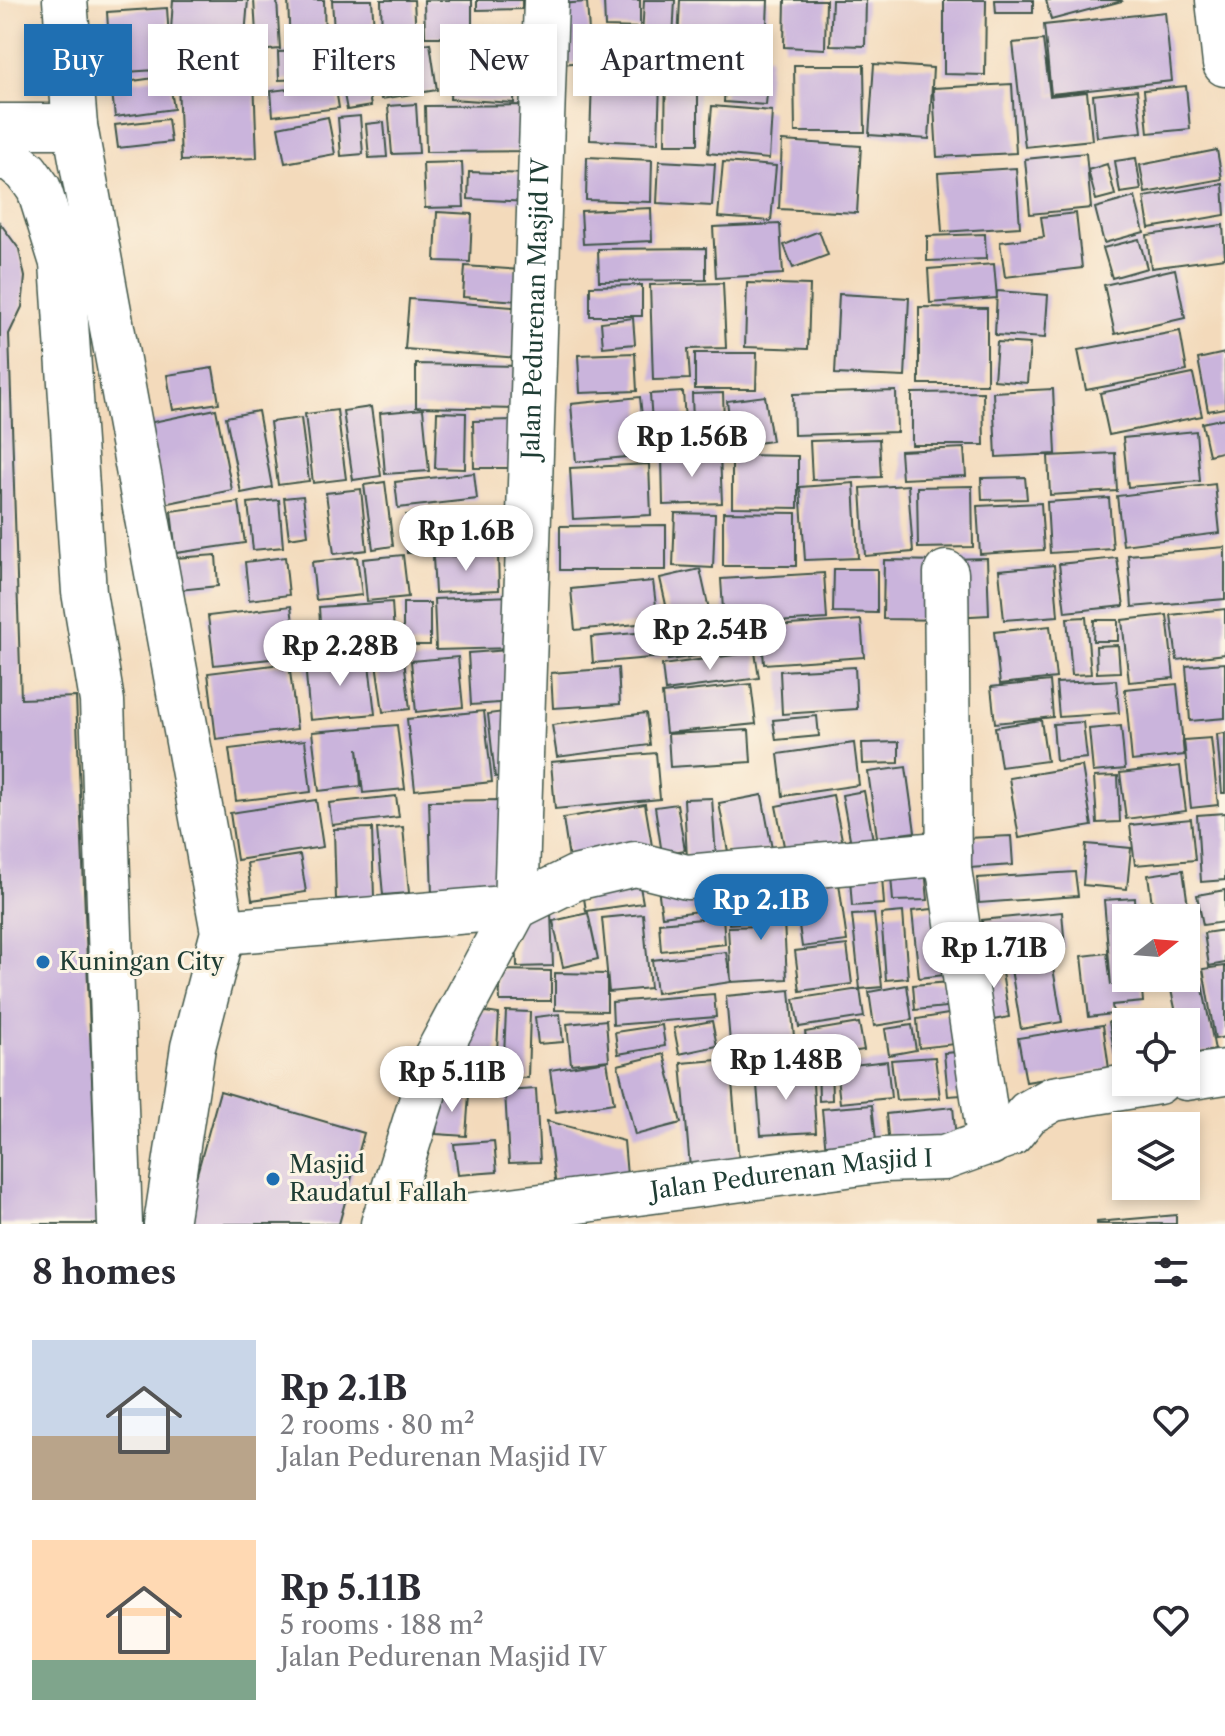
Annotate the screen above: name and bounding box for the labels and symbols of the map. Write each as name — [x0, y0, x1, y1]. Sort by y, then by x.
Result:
street label: Jalan Pedurenan Masjid IV — [516, 157, 555, 464]
pin: Rp 1.56B — [609, 411, 775, 479]
pin: Rp 1.6B — [392, 505, 540, 573]
pin: Rp 2.54B — [627, 604, 793, 672]
pin: Rp 2.28B — [257, 620, 423, 688]
pin: Rp 2.1B — [687, 874, 835, 942]
north arrow — [1112, 904, 1200, 992]
pin: Rp 1.71B — [911, 922, 1077, 990]
place label: Kuningan City — [59, 947, 225, 976]
marker: Kuningan City — [34, 953, 52, 971]
pin: Rp 1.48B — [703, 1034, 869, 1102]
pin: Rp 5.11B — [369, 1046, 535, 1114]
street label: Jalan Pedurenan Masjid I — [645, 1143, 933, 1206]
place label: Masjid Raudatul Fallah — [289, 1150, 467, 1207]
marker: Masjid Raudatul Fallah — [264, 1170, 282, 1188]

